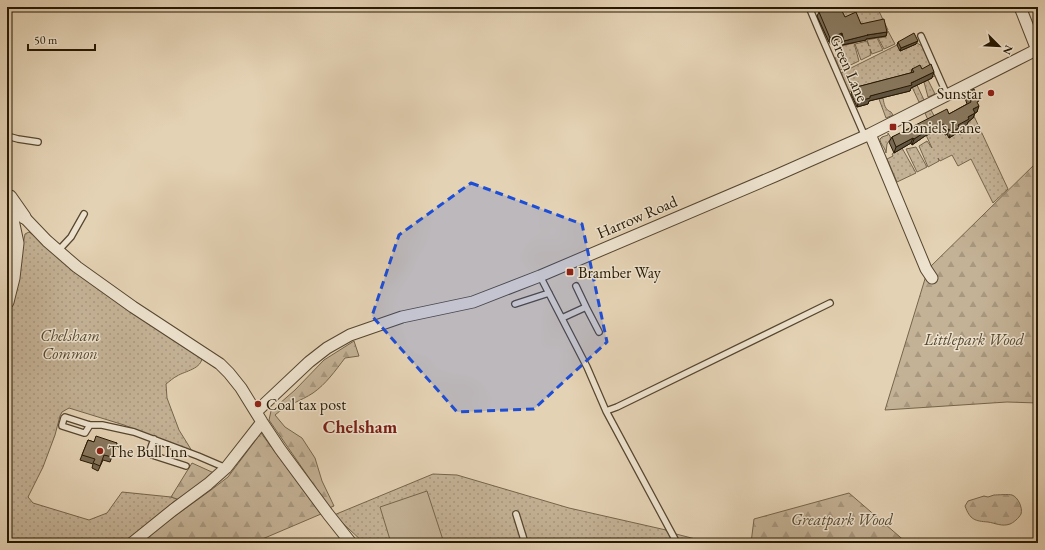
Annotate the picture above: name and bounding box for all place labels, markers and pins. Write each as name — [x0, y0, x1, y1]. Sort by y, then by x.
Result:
place label: Sunstar — [937, 83, 984, 104]
marker: Sunstar — [986, 88, 996, 98]
place label: Daniels Lane — [901, 117, 981, 138]
marker: Daniels Lane — [888, 122, 898, 132]
place label: Bramber Way — [578, 262, 662, 283]
marker: Bramber Way — [565, 267, 575, 277]
place label: Coal tax post — [266, 394, 346, 415]
marker: Coal tax post — [253, 399, 263, 409]
place label: The Bull Inn — [108, 441, 188, 462]
marker: The Bull Inn — [95, 446, 105, 456]

